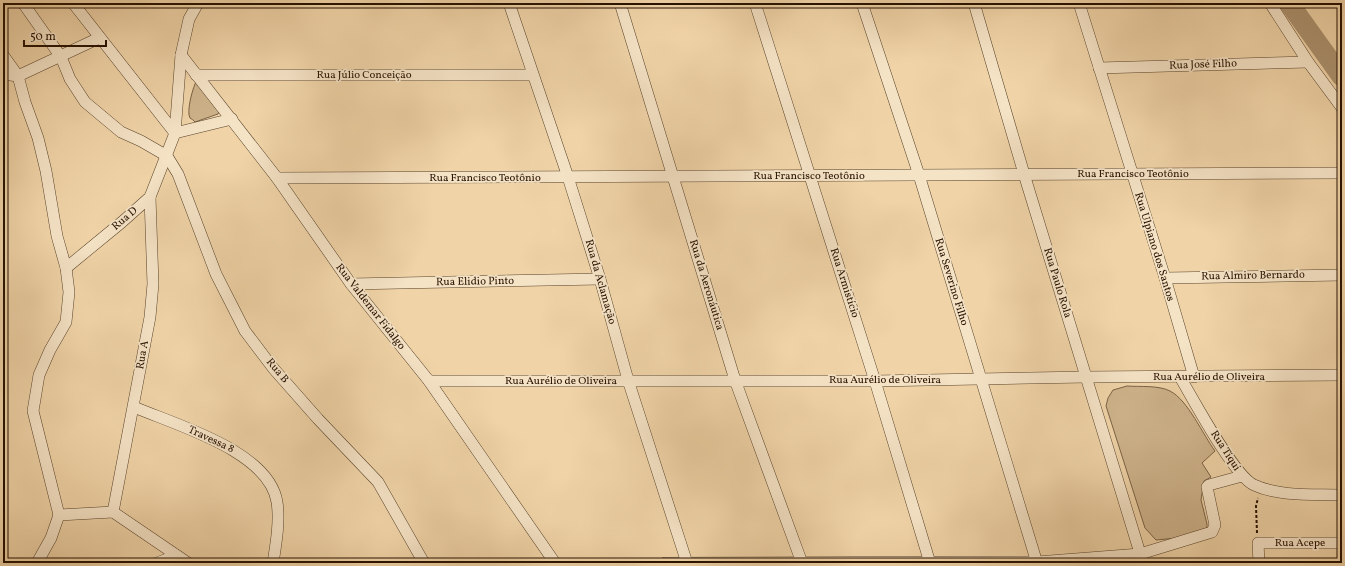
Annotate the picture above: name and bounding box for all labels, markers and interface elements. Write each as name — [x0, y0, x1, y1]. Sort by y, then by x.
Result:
scale bar — [24, 22, 106, 48]
text: 50 m — [30, 29, 56, 45]
street label: Rua José Filho — [1169, 56, 1237, 74]
street label: Rua Júlio Conceição — [316, 68, 412, 83]
street label: Rua Francisco Teotônio — [1077, 167, 1189, 182]
street label: Rua Francisco Teotônio — [753, 169, 865, 184]
street label: Rua Francisco Teotônio — [429, 171, 541, 186]
street label: Rua Ulpiano dos Santos — [1130, 191, 1178, 304]
street label: Rua D — [109, 204, 141, 234]
street label: Rua Severino Filho — [931, 236, 971, 328]
street label: Rua da Aclamação — [581, 238, 619, 326]
street label: Rua da Aeronáutica — [685, 238, 727, 333]
street label: Rua Armistício — [826, 246, 862, 320]
street label: Rua Paulo Rola — [1039, 246, 1075, 320]
street label: Rua Valdemar Fidalgo — [332, 261, 408, 353]
street label: Rua Almiro Bernardo — [1201, 268, 1305, 284]
street label: Rua Elidio Pinto — [436, 274, 514, 290]
street label: Rua A — [133, 339, 153, 371]
street label: Rua B — [262, 355, 292, 387]
street label: Rua Aurélio de Oliveira — [1153, 370, 1266, 385]
street label: Rua Aurélio de Oliveira — [829, 373, 942, 388]
street label: Rua Aurélio de Oliveira — [505, 374, 618, 389]
street label: Travessa 8 — [185, 423, 237, 457]
street label: Rua Tiqui — [1206, 428, 1244, 474]
street label: Rua Acepe — [1275, 536, 1325, 551]

